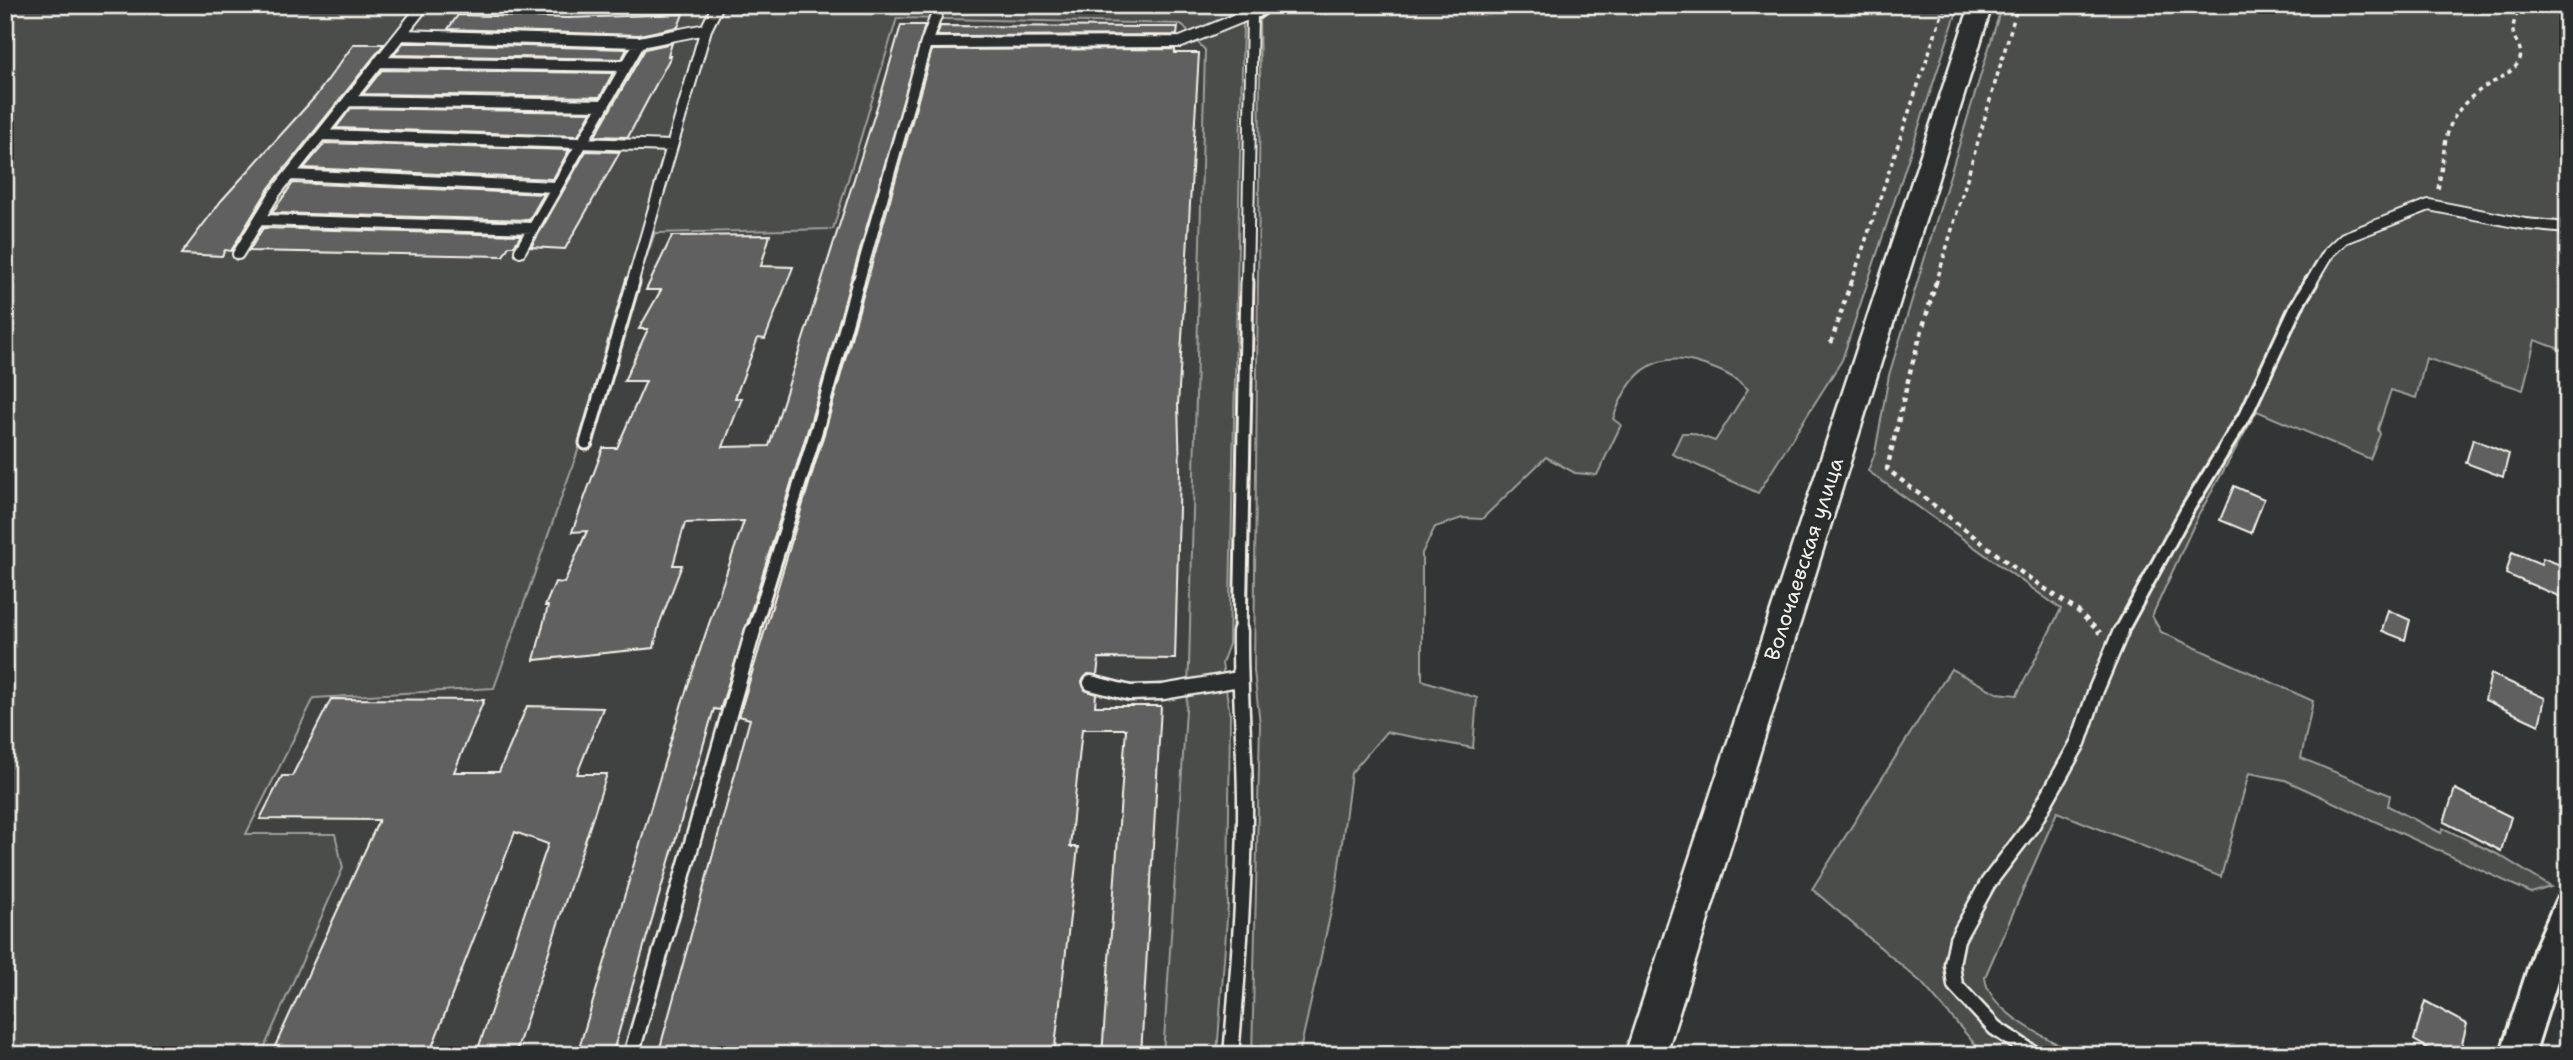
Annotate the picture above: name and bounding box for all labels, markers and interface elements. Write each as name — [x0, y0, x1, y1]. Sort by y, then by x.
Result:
street label: Волочаевская улица — [1758, 454, 1850, 664]

